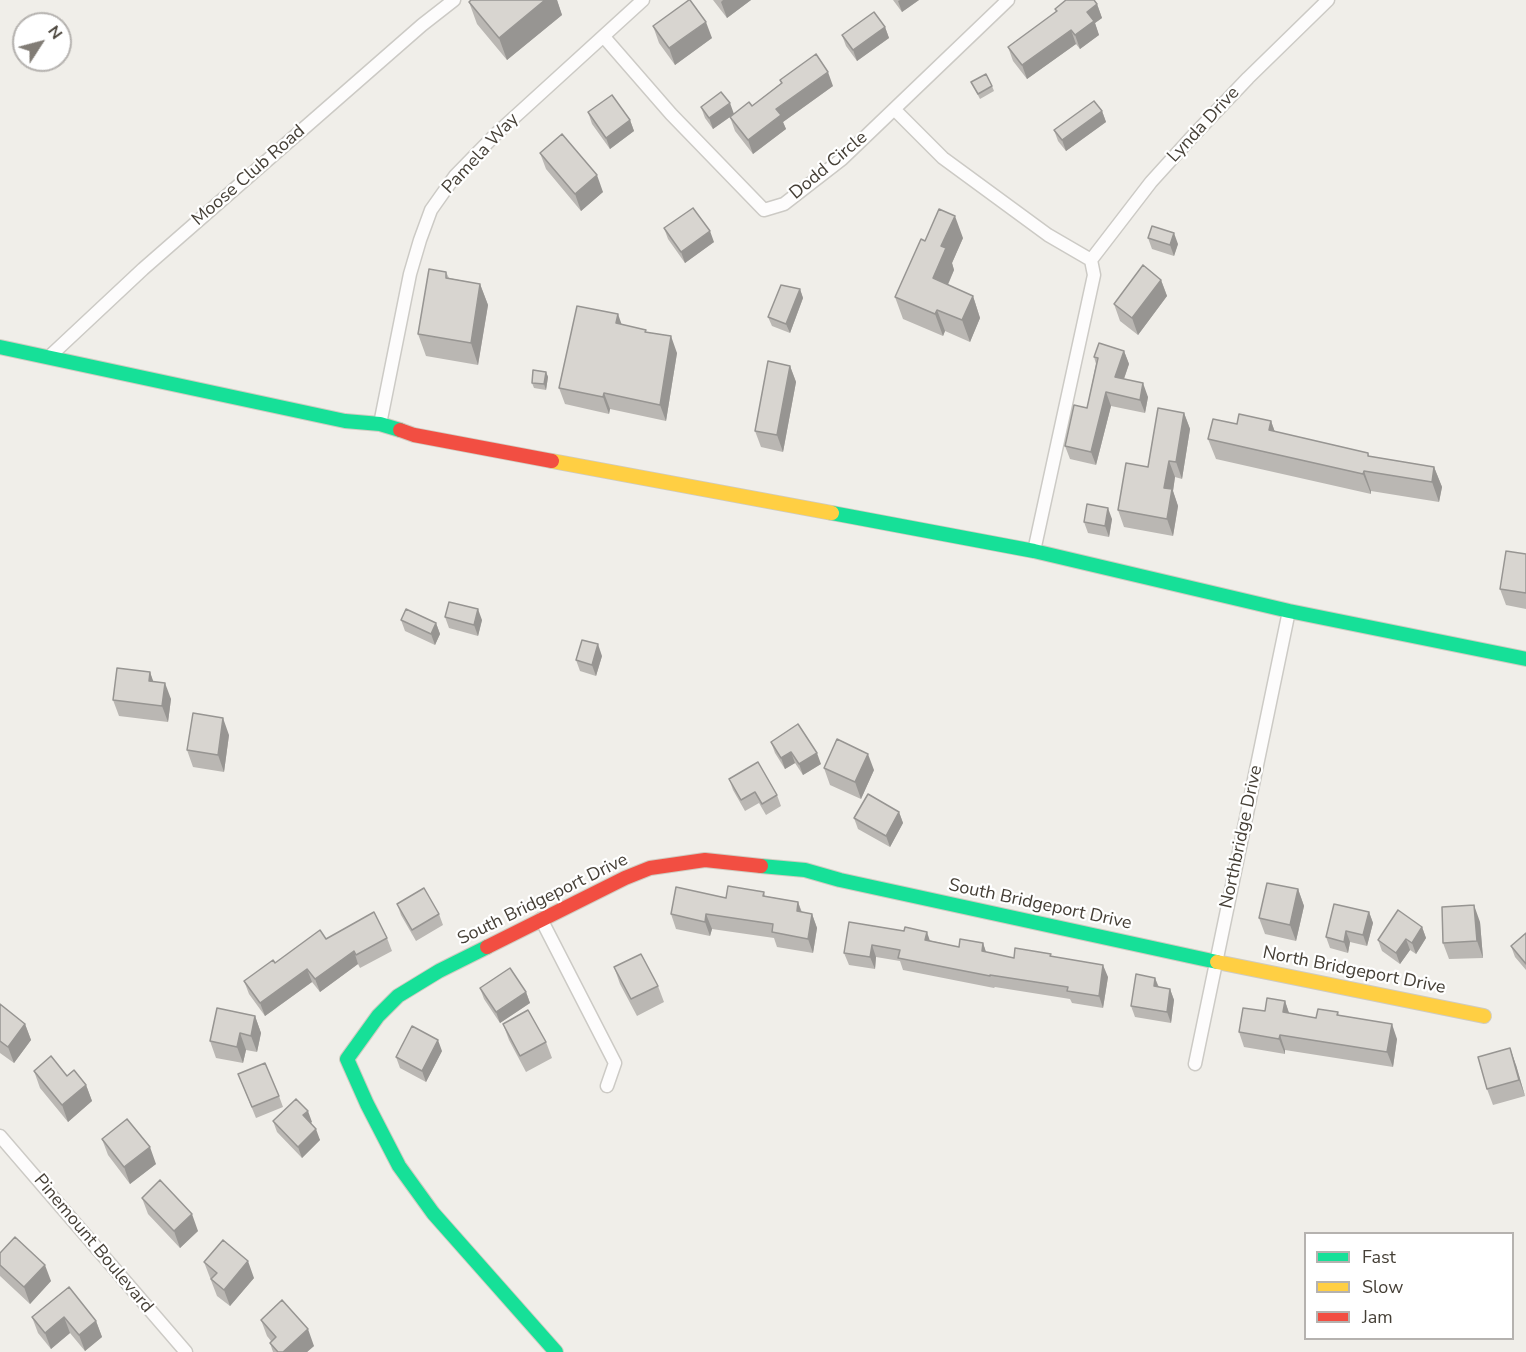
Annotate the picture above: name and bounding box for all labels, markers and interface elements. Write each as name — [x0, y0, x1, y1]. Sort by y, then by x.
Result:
north arrow — [12, 12, 72, 72]
text: N — [43, 21, 67, 44]
street label: Lynda Drive — [1163, 83, 1245, 167]
street label: Pamela Way — [438, 109, 524, 199]
street label: Moose Club Road — [188, 121, 310, 231]
street label: Dodd Circle — [786, 127, 872, 205]
street label: Northbridge Drive — [1216, 763, 1268, 911]
street label: South Bridgeport Drive — [454, 849, 632, 951]
street label: South Bridgeport Drive — [946, 875, 1134, 935]
street label: North Bridgeport Drive — [1261, 943, 1447, 999]
street label: Pinemount Boulevard — [29, 1170, 157, 1318]
legend — [1304, 1232, 1514, 1340]
text: Fast — [1362, 1245, 1396, 1269]
text: Slow — [1362, 1275, 1403, 1299]
text: Jam — [1362, 1305, 1393, 1329]

